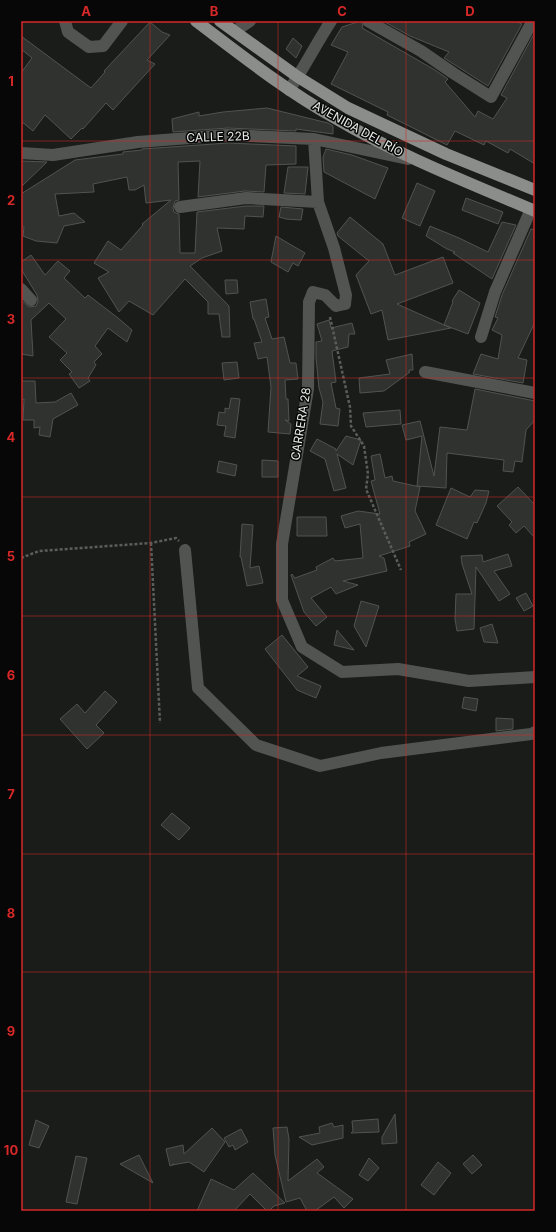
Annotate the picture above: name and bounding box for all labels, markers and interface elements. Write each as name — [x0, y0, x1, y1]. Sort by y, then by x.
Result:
text: A — [81, 3, 91, 19]
text: B — [210, 3, 219, 19]
text: C — [337, 3, 347, 19]
text: D — [465, 3, 475, 19]
text: 1 — [8, 73, 14, 89]
street label: AVENIDA DEL RÍO — [310, 97, 406, 160]
street label: CALLE 22B — [186, 128, 250, 145]
text: 2 — [7, 192, 15, 208]
text: 3 — [7, 311, 15, 327]
street label: CARRERA 28 — [287, 386, 314, 461]
text: 4 — [7, 429, 16, 445]
text: 5 — [7, 548, 15, 564]
text: 6 — [7, 667, 15, 683]
text: 7 — [7, 786, 15, 802]
text: 8 — [7, 905, 15, 921]
text: 9 — [7, 1023, 15, 1039]
text: 10 — [4, 1142, 18, 1158]

